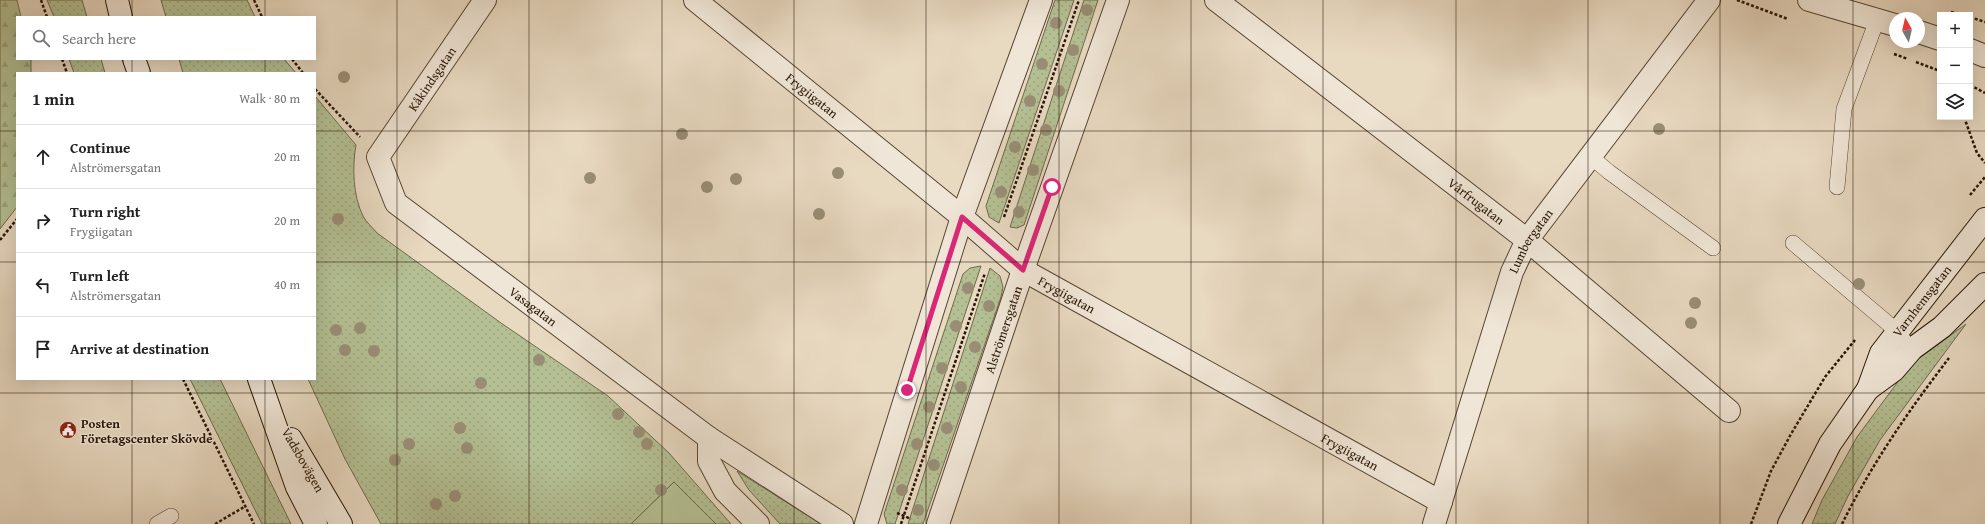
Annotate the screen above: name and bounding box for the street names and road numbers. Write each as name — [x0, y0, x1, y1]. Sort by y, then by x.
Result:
street label: Kåkindsgatan — [403, 42, 461, 115]
street label: Frygiigatan — [782, 68, 843, 123]
street label: Vårfrugatan — [1444, 173, 1509, 229]
street label: Lumbergatan — [1503, 204, 1558, 276]
street label: Varnhemsgatan — [1887, 260, 1956, 341]
street label: Frygiigatan — [1035, 271, 1099, 318]
street label: Vasagatan — [505, 282, 562, 331]
street label: Alströmersgatan — [980, 283, 1027, 376]
street label: Vadsbovägen — [277, 424, 329, 496]
street label: Frygiigatan — [1318, 428, 1383, 475]

